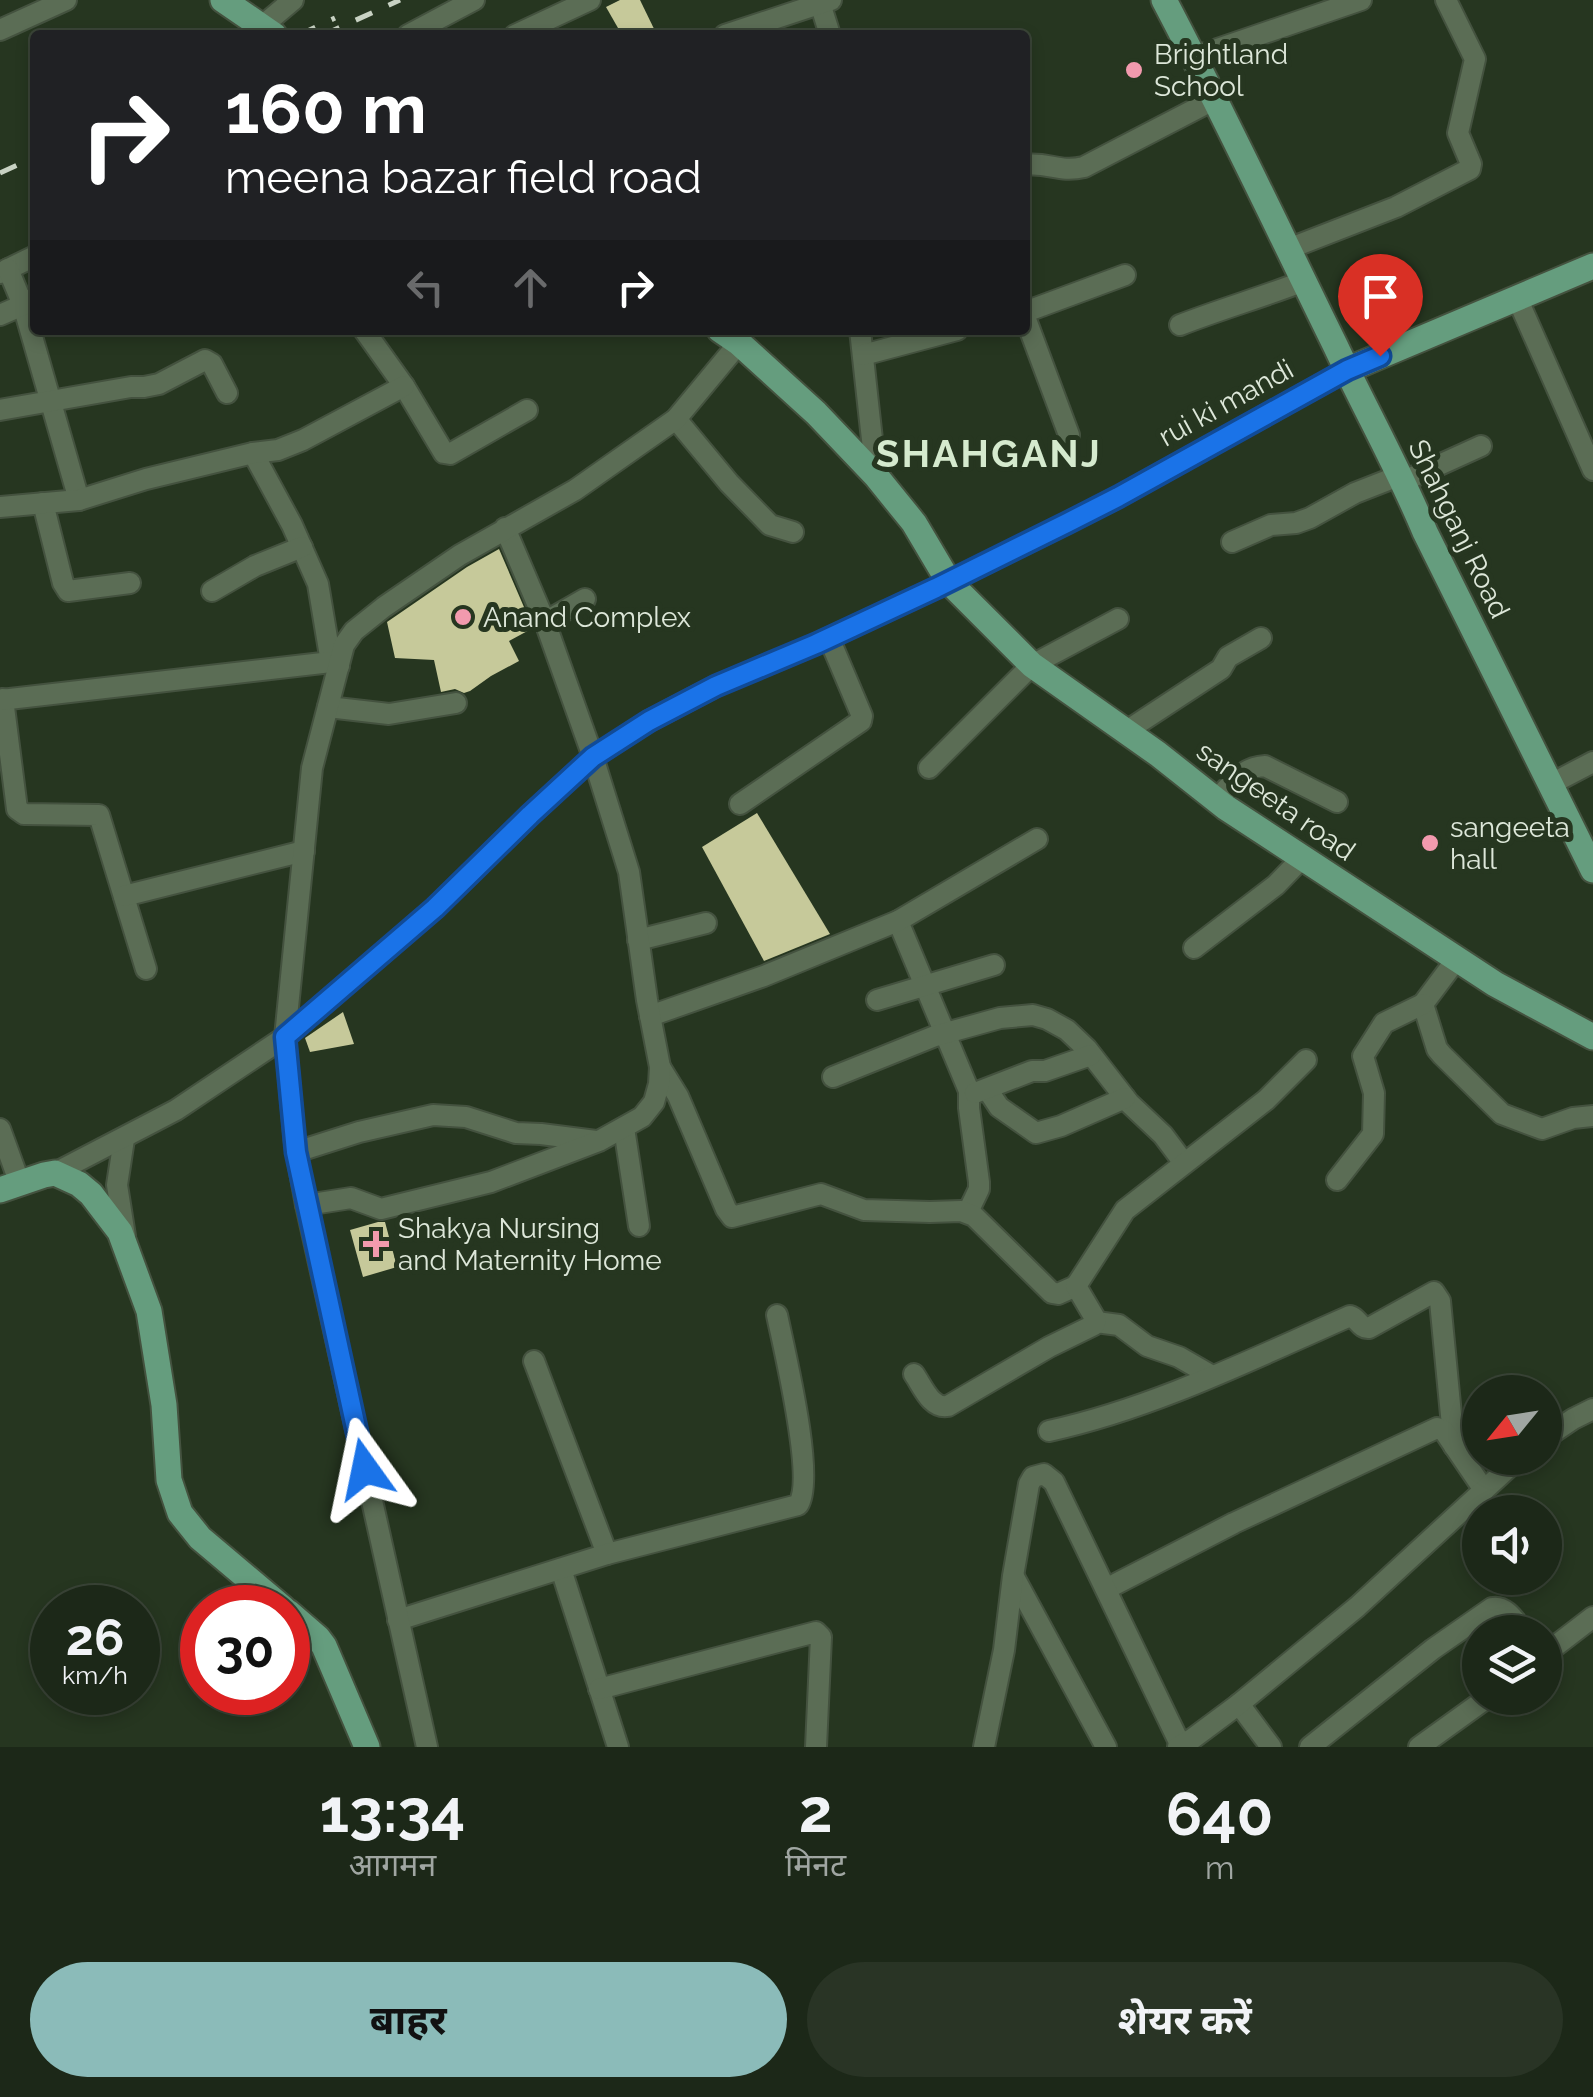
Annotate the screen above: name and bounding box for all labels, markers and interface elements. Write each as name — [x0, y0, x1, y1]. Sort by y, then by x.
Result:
place label: Brightland School — [1154, 38, 1288, 103]
marker: Brightland School — [1123, 59, 1145, 81]
text: 160 m — [225, 67, 427, 149]
icon: right — [60, 70, 190, 200]
text: meena bazar field road — [225, 151, 702, 204]
pin — [1338, 254, 1423, 357]
icon: left — [398, 260, 453, 315]
icon: ahead — [503, 260, 558, 315]
icon: right — [608, 260, 663, 315]
icon: arrive — [1353, 269, 1408, 324]
street label: rui ki mandi — [1153, 353, 1299, 453]
district label: SHAHGANJ — [876, 431, 1102, 476]
street label: Shahganj Road — [1402, 434, 1516, 624]
place label: Anand Complex — [483, 601, 691, 634]
marker: Anand Complex — [452, 606, 474, 628]
street label: sangeeta road — [1190, 734, 1362, 868]
place label: sangeeta hall — [1450, 811, 1570, 876]
marker: sangeeta hall — [1419, 832, 1441, 854]
place label: Shakya Nursing and Maternity Home — [398, 1212, 662, 1277]
marker: Shakya Nursing and Maternity Home — [363, 1231, 389, 1257]
north arrow — [1462, 1375, 1562, 1475]
map controls — [1462, 1375, 1562, 1715]
position arrow — [313, 1417, 417, 1521]
button: sound — [1462, 1495, 1562, 1595]
speed limit sign: 30 — [180, 1585, 310, 1715]
text: 26 — [66, 1608, 124, 1667]
button: layers — [1462, 1615, 1562, 1715]
text: km/h — [62, 1660, 128, 1690]
text: 13:34 — [320, 1776, 465, 1846]
text: 2 — [799, 1776, 832, 1846]
text: 640 — [1166, 1779, 1273, 1849]
text: आगमन — [349, 1846, 436, 1883]
text: मिनट — [785, 1846, 846, 1883]
text: m — [1205, 1849, 1234, 1886]
button: बाहर — [30, 1962, 787, 2077]
button: शेयर करें — [807, 1962, 1563, 2077]

